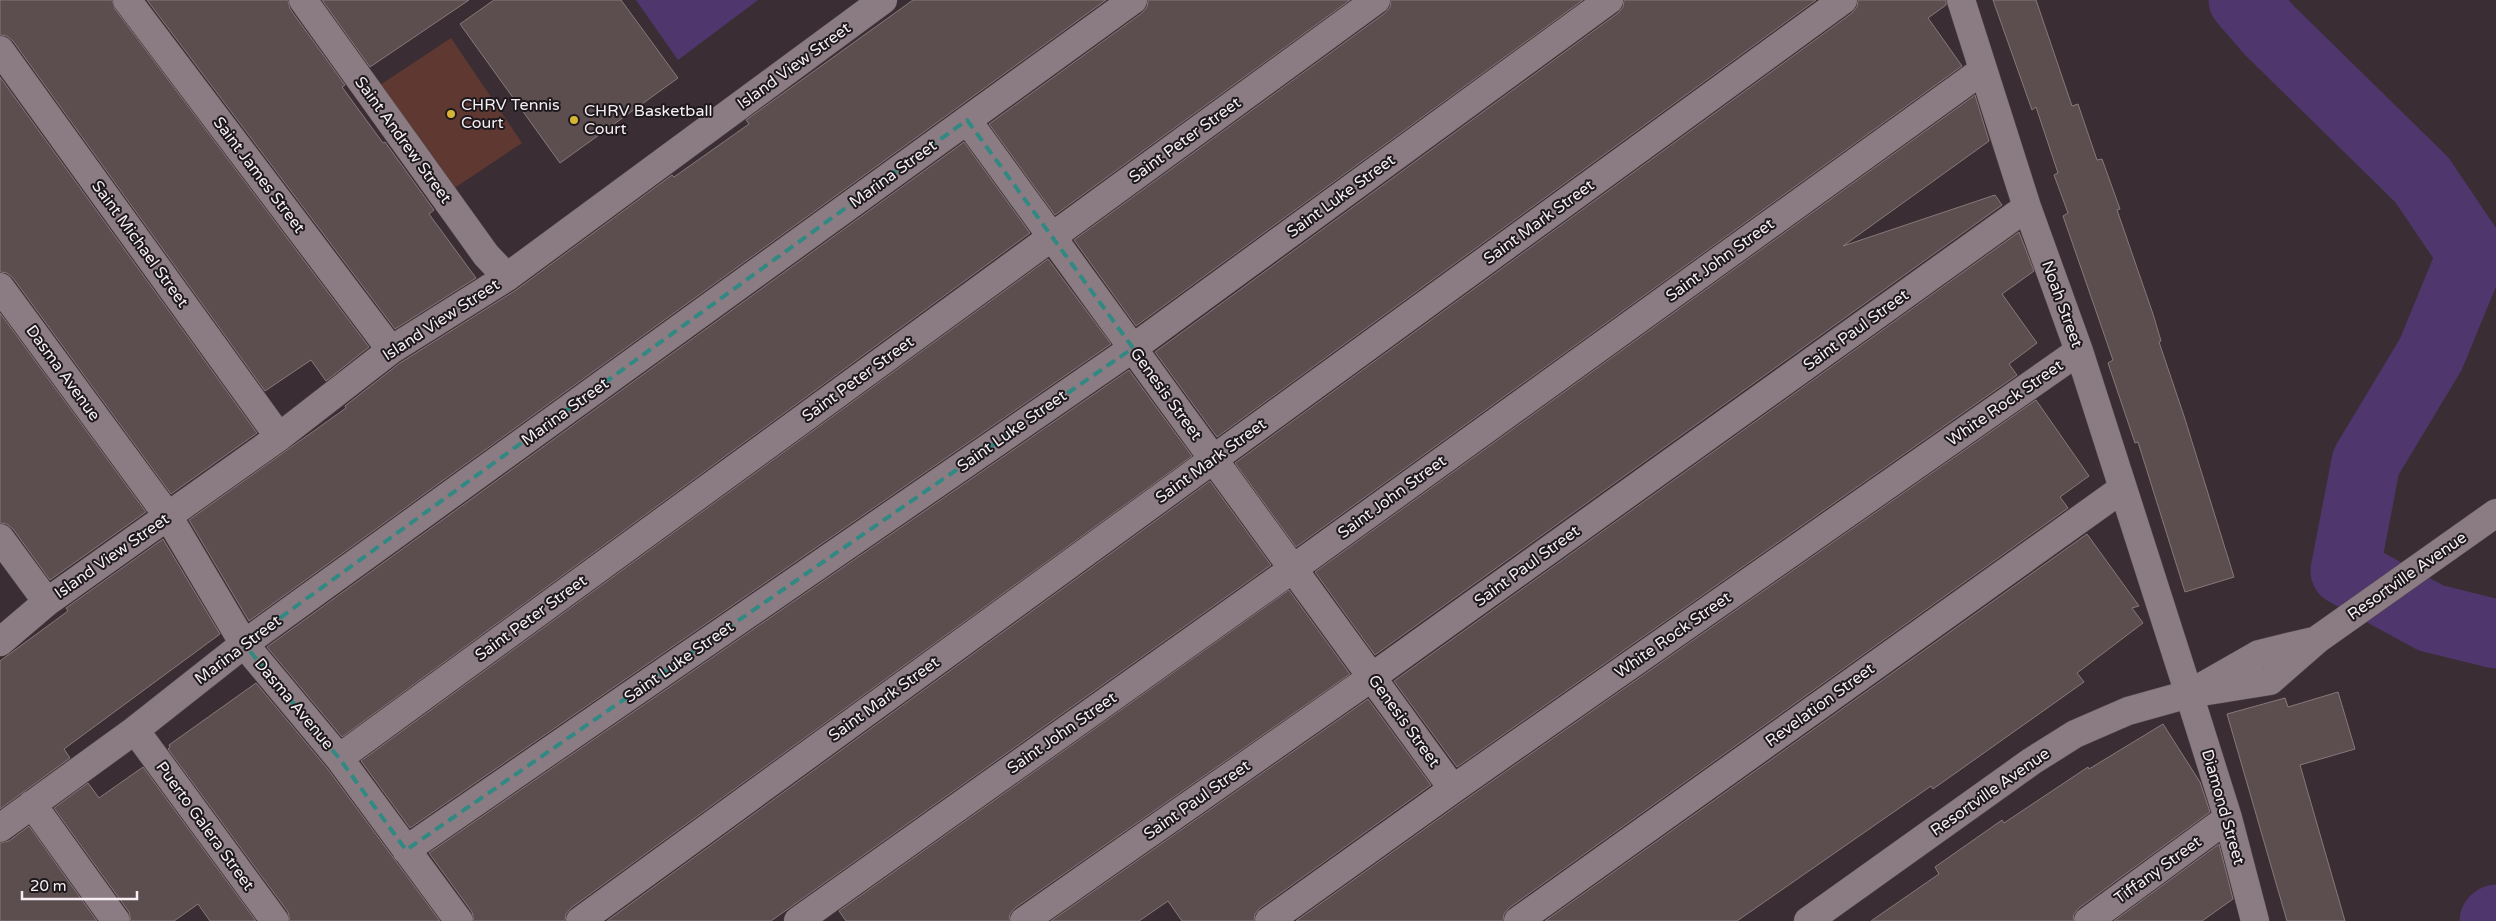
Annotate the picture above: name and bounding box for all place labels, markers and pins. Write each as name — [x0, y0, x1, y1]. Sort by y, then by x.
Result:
place label: CHRV Tennis Court — [461, 95, 560, 133]
place label: CHRV Basketball Court — [584, 101, 712, 139]
marker: CHRV Tennis Court — [445, 108, 457, 120]
marker: CHRV Basketball Court — [568, 114, 580, 126]

